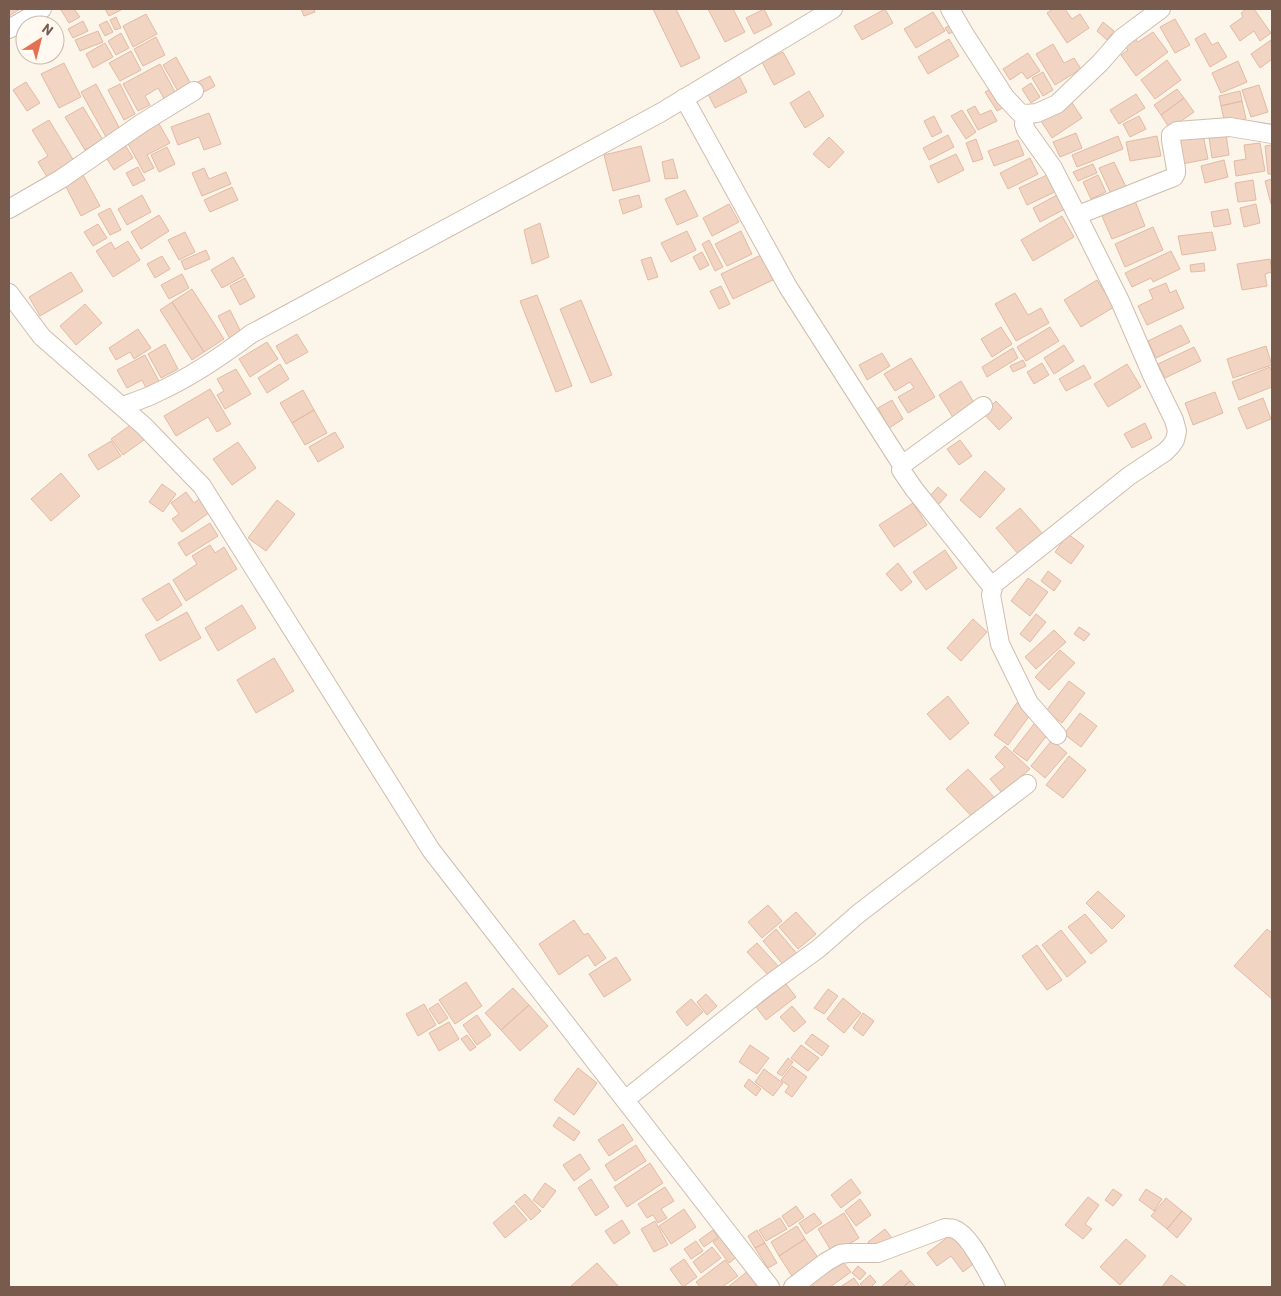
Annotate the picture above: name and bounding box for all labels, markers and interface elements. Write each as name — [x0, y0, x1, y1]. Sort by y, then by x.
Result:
north arrow — [15, 15, 65, 65]
text: N — [39, 19, 57, 39]

